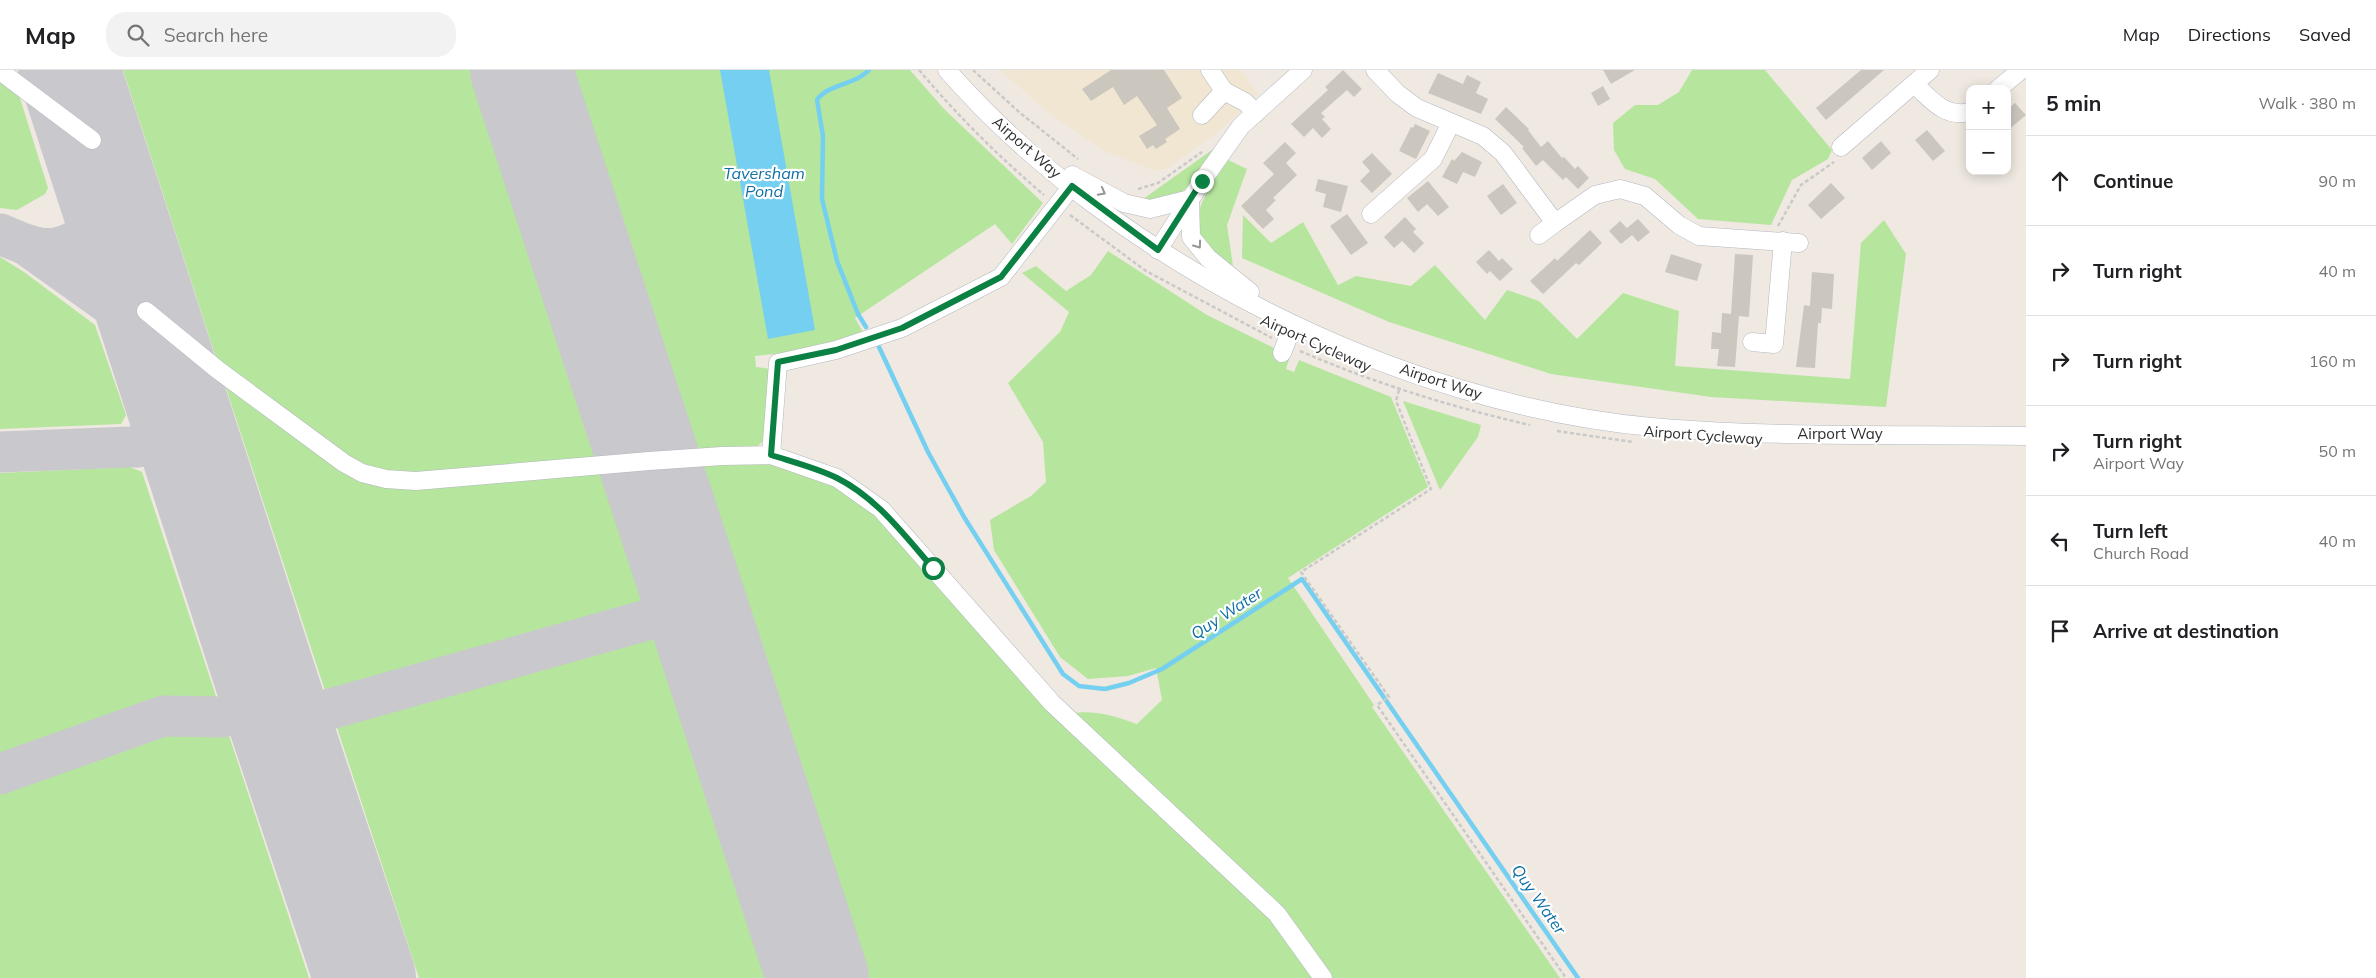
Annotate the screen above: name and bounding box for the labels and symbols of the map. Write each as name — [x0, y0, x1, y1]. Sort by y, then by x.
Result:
street label: Airport Way — [989, 112, 1065, 182]
water label: Taversham Pond — [723, 163, 805, 201]
route end — [1191, 170, 1214, 193]
one-way arrow — [1097, 186, 1106, 196]
one-way arrow — [1192, 239, 1201, 249]
street label: Airport Cycleway — [1258, 310, 1374, 376]
street label: Airport Way — [1397, 359, 1485, 403]
street label: Airport Cycleway — [1643, 421, 1763, 449]
street label: Airport Way — [1797, 424, 1883, 443]
route start — [922, 557, 945, 580]
water label: Quy Water — [1187, 582, 1266, 643]
water label: Quy Water — [1508, 860, 1571, 939]

